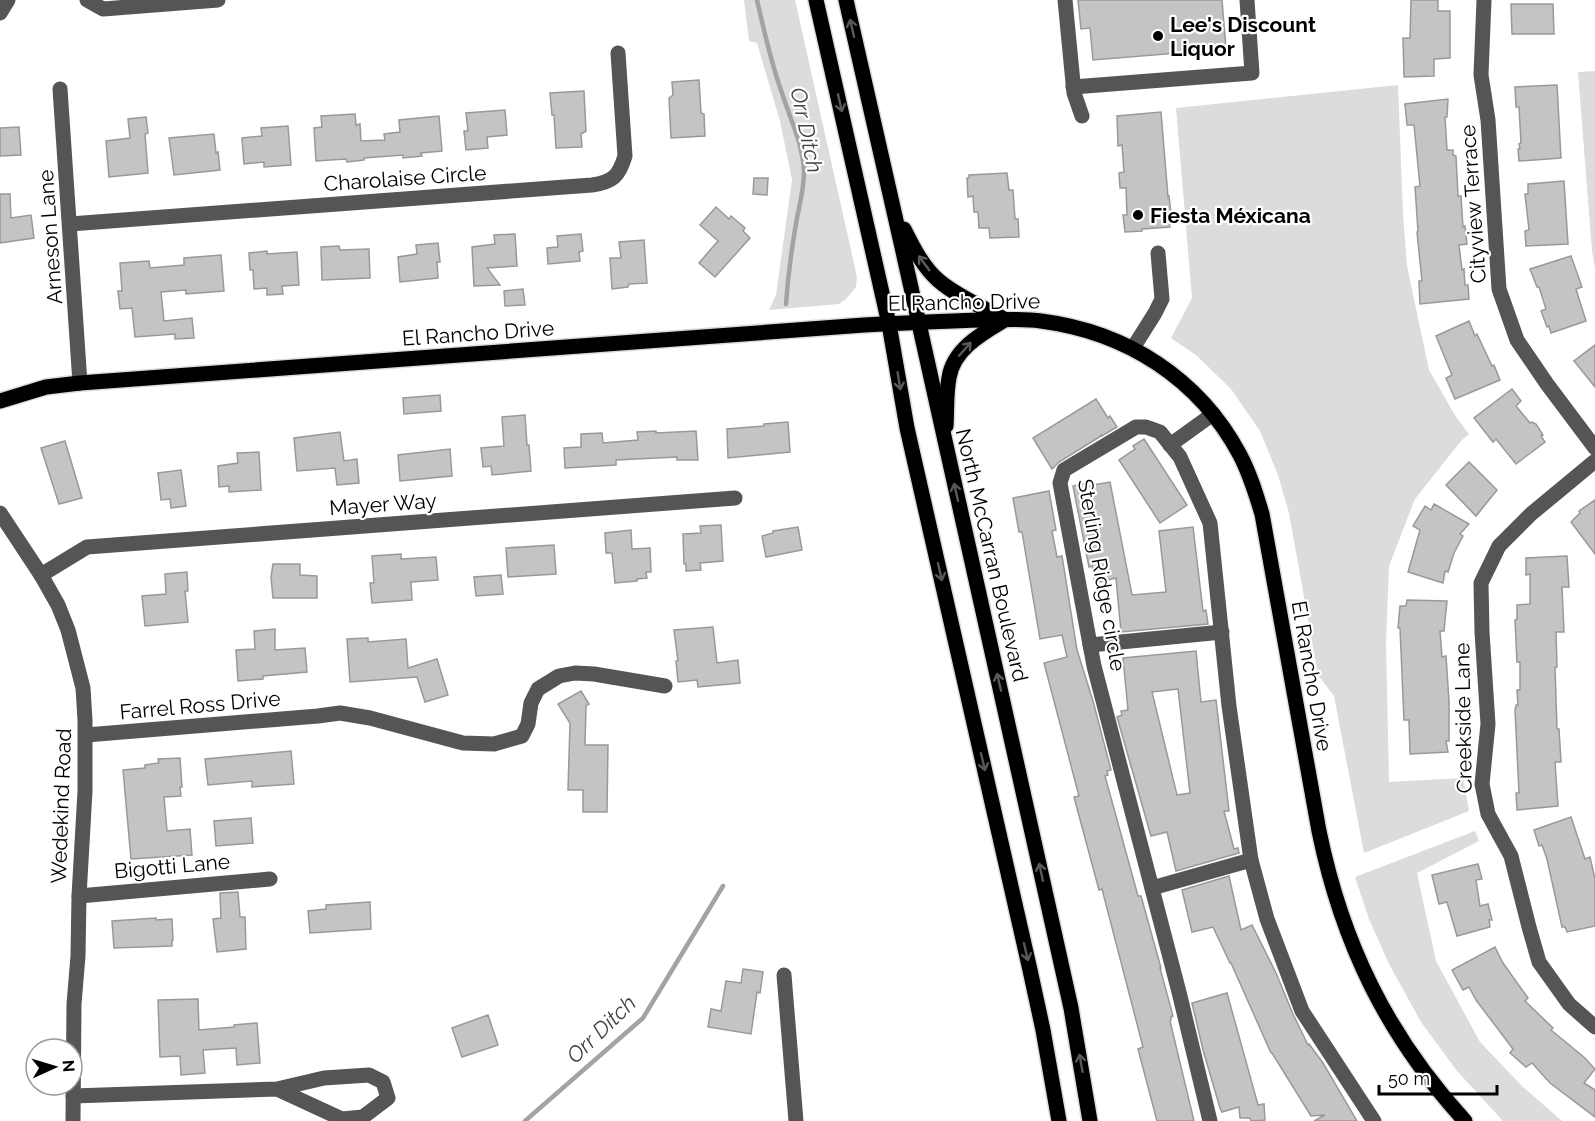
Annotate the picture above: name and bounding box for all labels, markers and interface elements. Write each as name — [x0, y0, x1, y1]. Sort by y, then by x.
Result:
place label: Lee's Discount Liquor — [1170, 12, 1316, 61]
one-way arrow — [846, 19, 857, 38]
marker: Lee's Discount Liquor — [1151, 29, 1165, 43]
water label: Orr Ditch — [785, 85, 829, 175]
one-way arrow — [834, 94, 846, 113]
street label: Cityview Terrace — [1455, 124, 1491, 284]
street label: Charolaise Circle — [323, 160, 487, 196]
street label: Arneson Lane — [33, 169, 67, 305]
place label: Fiesta Méxicana — [1150, 203, 1311, 228]
marker: Fiesta Méxicana — [1131, 208, 1145, 222]
one-way arrow — [918, 256, 931, 272]
street label: El Rancho Drive — [888, 288, 1040, 316]
street label: El Rancho Drive — [401, 315, 555, 351]
one-way arrow — [958, 342, 972, 357]
one-way arrow — [894, 371, 905, 391]
street label: North McCarran Boulevard — [951, 426, 1033, 684]
street label: Sterling Ridge circle — [1073, 477, 1131, 673]
one-way arrow — [950, 483, 961, 502]
street label: Mayer Way — [328, 488, 438, 520]
one-way arrow — [934, 562, 946, 581]
street label: El Rancho Drive — [1286, 599, 1338, 753]
street label: Creekside Lane — [1449, 642, 1477, 794]
one-way arrow — [992, 673, 1004, 692]
street label: Farrel Ross Drive — [119, 686, 281, 724]
street label: Wedekind Road — [46, 728, 76, 884]
one-way arrow — [977, 752, 989, 771]
street label: Bigotti Lane — [113, 848, 231, 884]
one-way arrow — [1035, 863, 1046, 883]
one-way arrow — [1021, 942, 1032, 961]
water label: Orr Ditch — [561, 990, 641, 1068]
north arrow — [24, 1037, 84, 1097]
one-way arrow — [1075, 1054, 1086, 1074]
scale bar — [1379, 1058, 1498, 1096]
text: N — [59, 1059, 78, 1073]
text: 50 m — [1388, 1068, 1430, 1089]

